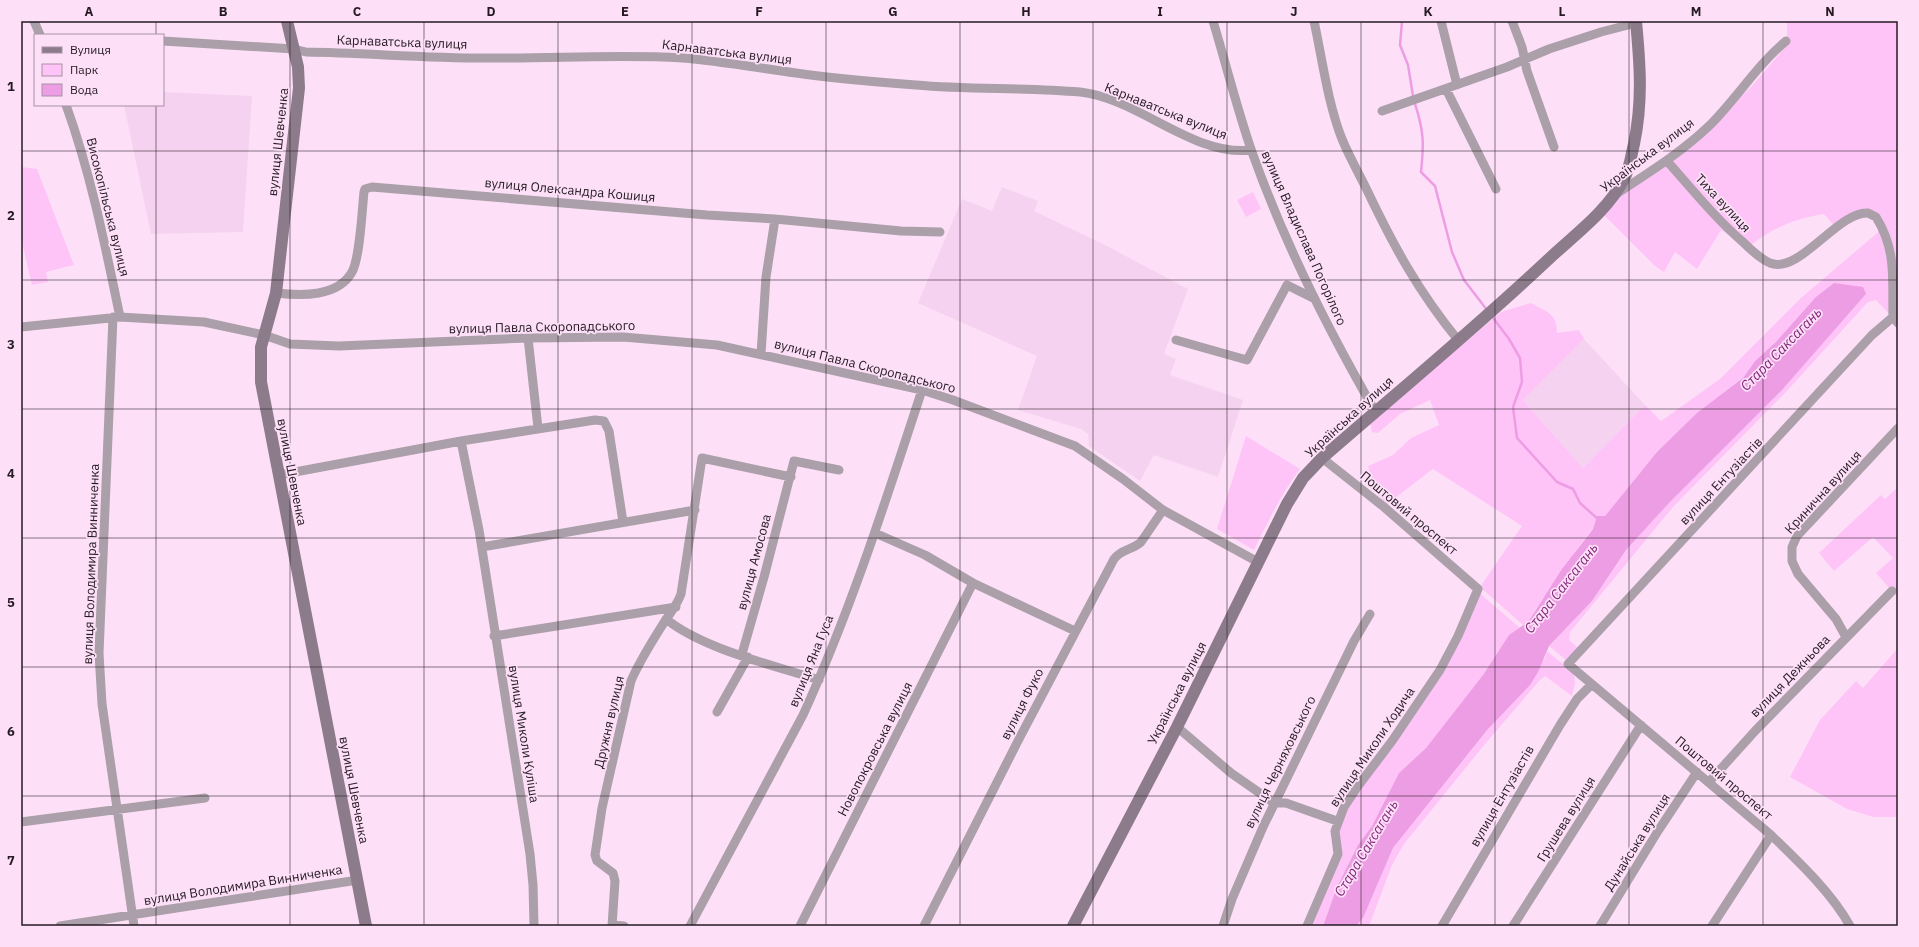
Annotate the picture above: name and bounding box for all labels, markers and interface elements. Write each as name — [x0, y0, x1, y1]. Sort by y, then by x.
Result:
text: A — [85, 3, 94, 20]
text: B — [219, 3, 228, 20]
text: C — [353, 3, 362, 20]
text: D — [486, 3, 496, 20]
text: E — [621, 3, 629, 20]
text: F — [755, 3, 763, 20]
text: G — [888, 3, 898, 20]
text: H — [1021, 3, 1031, 20]
text: I — [1157, 3, 1163, 20]
text: J — [1290, 3, 1298, 20]
text: K — [1423, 3, 1433, 20]
text: L — [1559, 3, 1566, 20]
text: M — [1691, 3, 1701, 20]
text: N — [1825, 3, 1835, 20]
street label: Карнаватська вулиця — [336, 31, 468, 53]
legend — [34, 34, 164, 106]
street label: Карнаватська вулиця — [661, 36, 793, 68]
text: Вулиця — [70, 42, 111, 57]
text: Парк — [70, 62, 99, 77]
text: 1 — [7, 78, 15, 95]
street label: Карнаватська вулиця — [1102, 79, 1230, 143]
text: Вода — [70, 82, 99, 97]
street label: вулиця Шевченка — [264, 87, 292, 197]
street label: Українська вулиця — [1597, 114, 1697, 196]
street label: Високопільська вулиця — [83, 136, 133, 278]
street label: вулиця Владислава Погорілого — [1258, 148, 1350, 328]
street label: Тиха вулиця — [1691, 170, 1755, 236]
street label: вулиця Олександра Кошиця — [484, 174, 656, 206]
text: 2 — [7, 207, 15, 224]
water label: Стара Саксагань — [1737, 303, 1825, 395]
street label: вулиця Павла Скоропадського — [449, 317, 635, 337]
street label: вулиця Павла Скоропадського — [772, 335, 958, 397]
text: 3 — [7, 336, 15, 353]
street label: Українська вулиця — [1301, 373, 1397, 461]
street label: вулиця Шевченка — [273, 417, 311, 527]
street label: вулиця Ентузіастів — [1676, 433, 1766, 529]
street label: Кринична вулиця — [1781, 447, 1865, 537]
street label: вулиця Володимира Винниченка — [79, 463, 103, 665]
text: 4 — [7, 465, 15, 482]
street label: Поштовий проспект — [1357, 467, 1461, 559]
street label: вулиця Амосова — [733, 512, 775, 612]
water label: Стара Саксагань — [1520, 539, 1602, 637]
text: 5 — [7, 594, 15, 611]
street label: вулиця Яна Гуса — [785, 612, 837, 710]
street label: вулиця Дежньова — [1746, 631, 1834, 721]
street label: Українська вулиця — [1144, 639, 1210, 747]
street label: вулиця Миколи Куліша — [505, 664, 543, 804]
street label: вулиця Фуко — [997, 665, 1047, 743]
street label: Дружня вулиця — [590, 674, 628, 770]
street label: Новопокровська вулиця — [834, 679, 916, 819]
street label: вулиця Миколи Ходича — [1326, 684, 1419, 810]
street label: вулиця Черняховського — [1241, 693, 1319, 831]
text: 6 — [7, 723, 15, 740]
street label: Поштовий проспект — [1672, 732, 1776, 824]
street label: вулиця Шевченка — [335, 735, 373, 845]
street label: вулиця Ентузіастів — [1466, 742, 1538, 850]
street label: Грушева вулиця — [1533, 773, 1599, 865]
street label: Дунайська вулиця — [1600, 790, 1674, 894]
water label: Стара Саксагань — [1330, 796, 1402, 900]
text: 7 — [7, 852, 15, 869]
street label: вулиця Володимира Винниченка — [142, 861, 344, 909]

